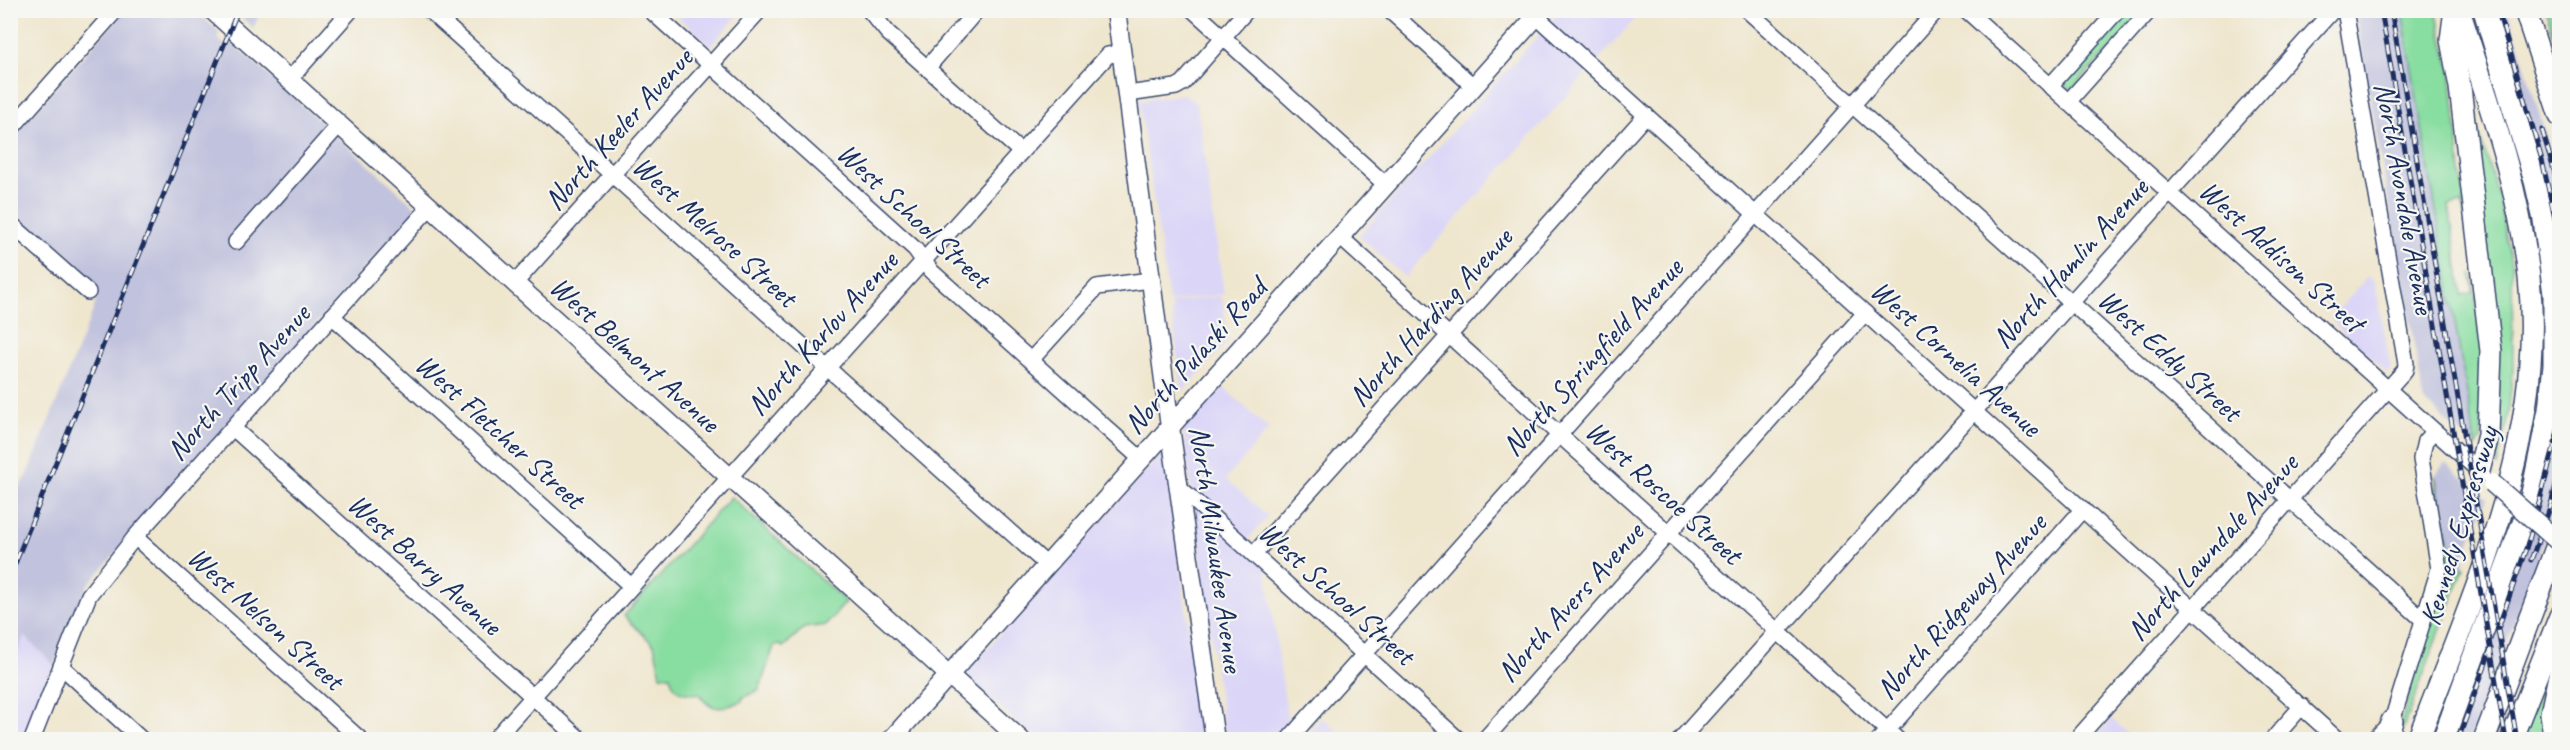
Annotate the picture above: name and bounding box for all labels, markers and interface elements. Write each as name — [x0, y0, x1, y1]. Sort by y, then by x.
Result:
street label: North Keeler Avenue — [535, 38, 702, 218]
street label: North Avondale Avenue — [2366, 79, 2444, 319]
street label: West School Street — [829, 134, 1001, 298]
street label: West Melrose Street — [625, 147, 808, 317]
street label: North Hamlin Avenue — [1984, 168, 2158, 356]
street label: West Addison Street — [2191, 172, 2376, 343]
street label: North Harding Avenue — [1340, 218, 1522, 414]
street label: North Karlov Avenue — [738, 241, 907, 423]
street label: North Springfield Avenue — [1493, 249, 1692, 464]
street label: North Pulaski Road — [1115, 267, 1278, 442]
street label: West Belmont Avenue — [542, 268, 730, 442]
street label: West Cornelia Avenue — [1863, 271, 2051, 446]
street label: West Eddy Street — [2090, 280, 2252, 432]
street label: North Tripp Avenue — [158, 294, 320, 468]
street label: West Fletcher Street — [408, 345, 595, 519]
street label: West Roscoe Street — [1578, 412, 1752, 574]
street label: Kennedy Expressway — [2411, 420, 2508, 630]
street label: North Milwaukee Avenue — [1181, 424, 1253, 677]
street label: North Lawndale Avenue — [2118, 444, 2308, 649]
street label: West Barry Avenue — [340, 485, 512, 645]
street label: North Ridgeway Avenue — [1867, 503, 2056, 707]
street label: West School Street — [1251, 513, 1425, 675]
street label: North Avers Avenue — [1488, 513, 1653, 690]
street label: West Nelson Street — [180, 538, 354, 700]

